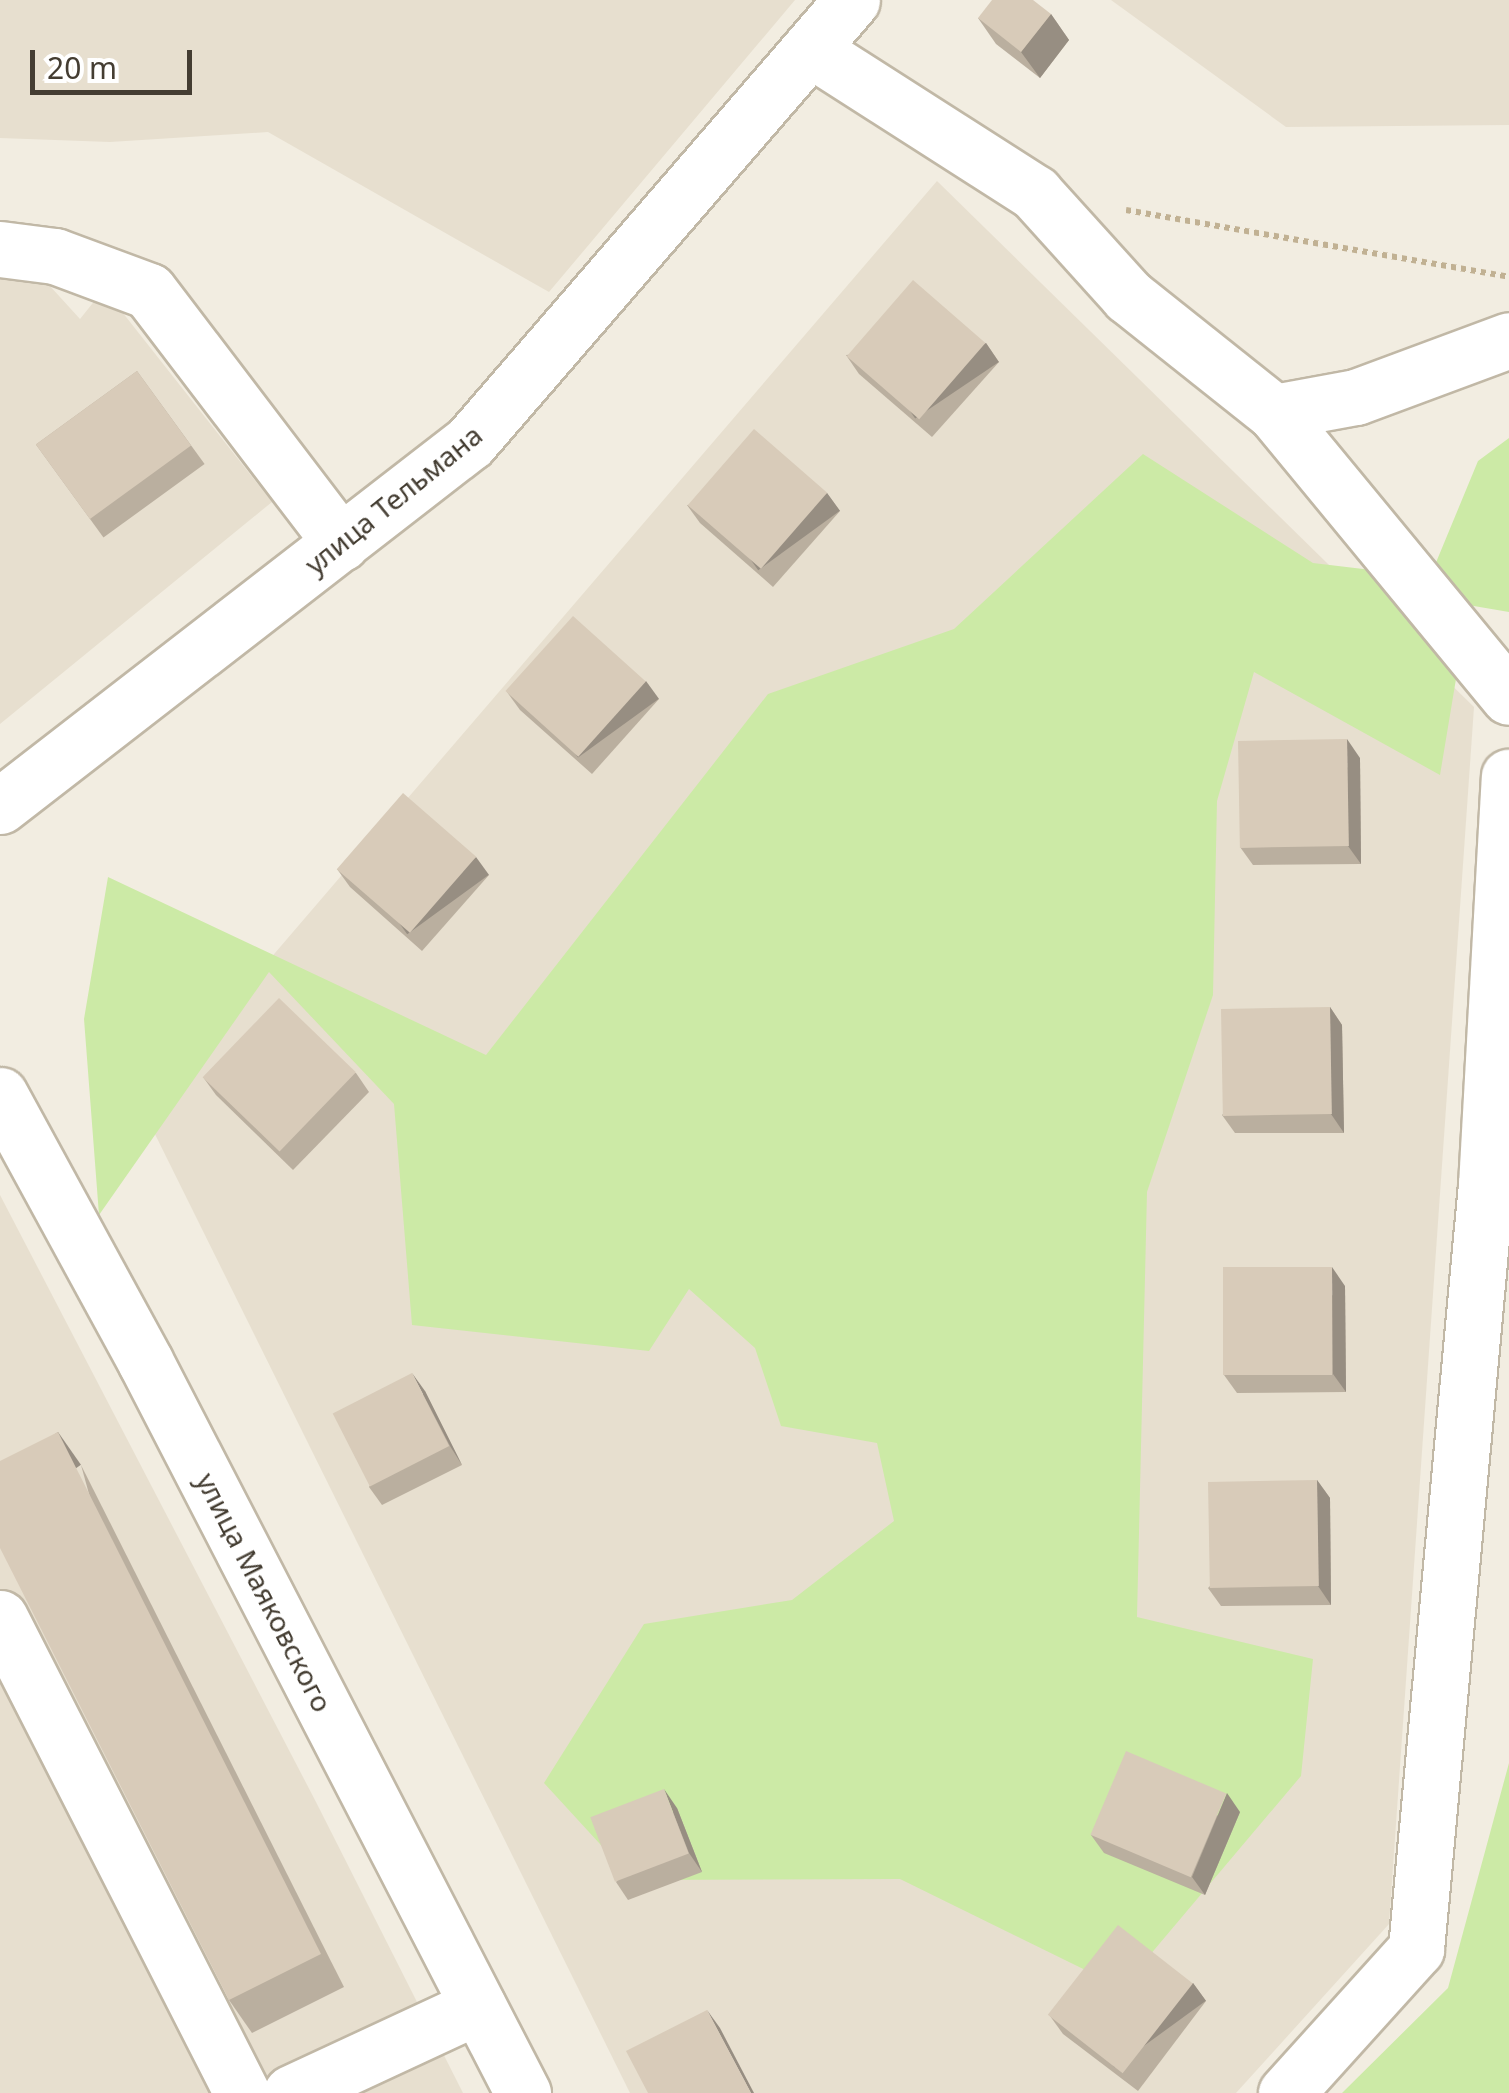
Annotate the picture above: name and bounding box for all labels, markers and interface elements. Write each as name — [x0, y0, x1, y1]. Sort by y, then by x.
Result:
scale bar — [35, 30, 198, 92]
text: 20 m — [47, 47, 117, 88]
street label: улица Тельмана — [298, 417, 488, 581]
street label: улица Маяковского — [190, 1467, 340, 1717]

